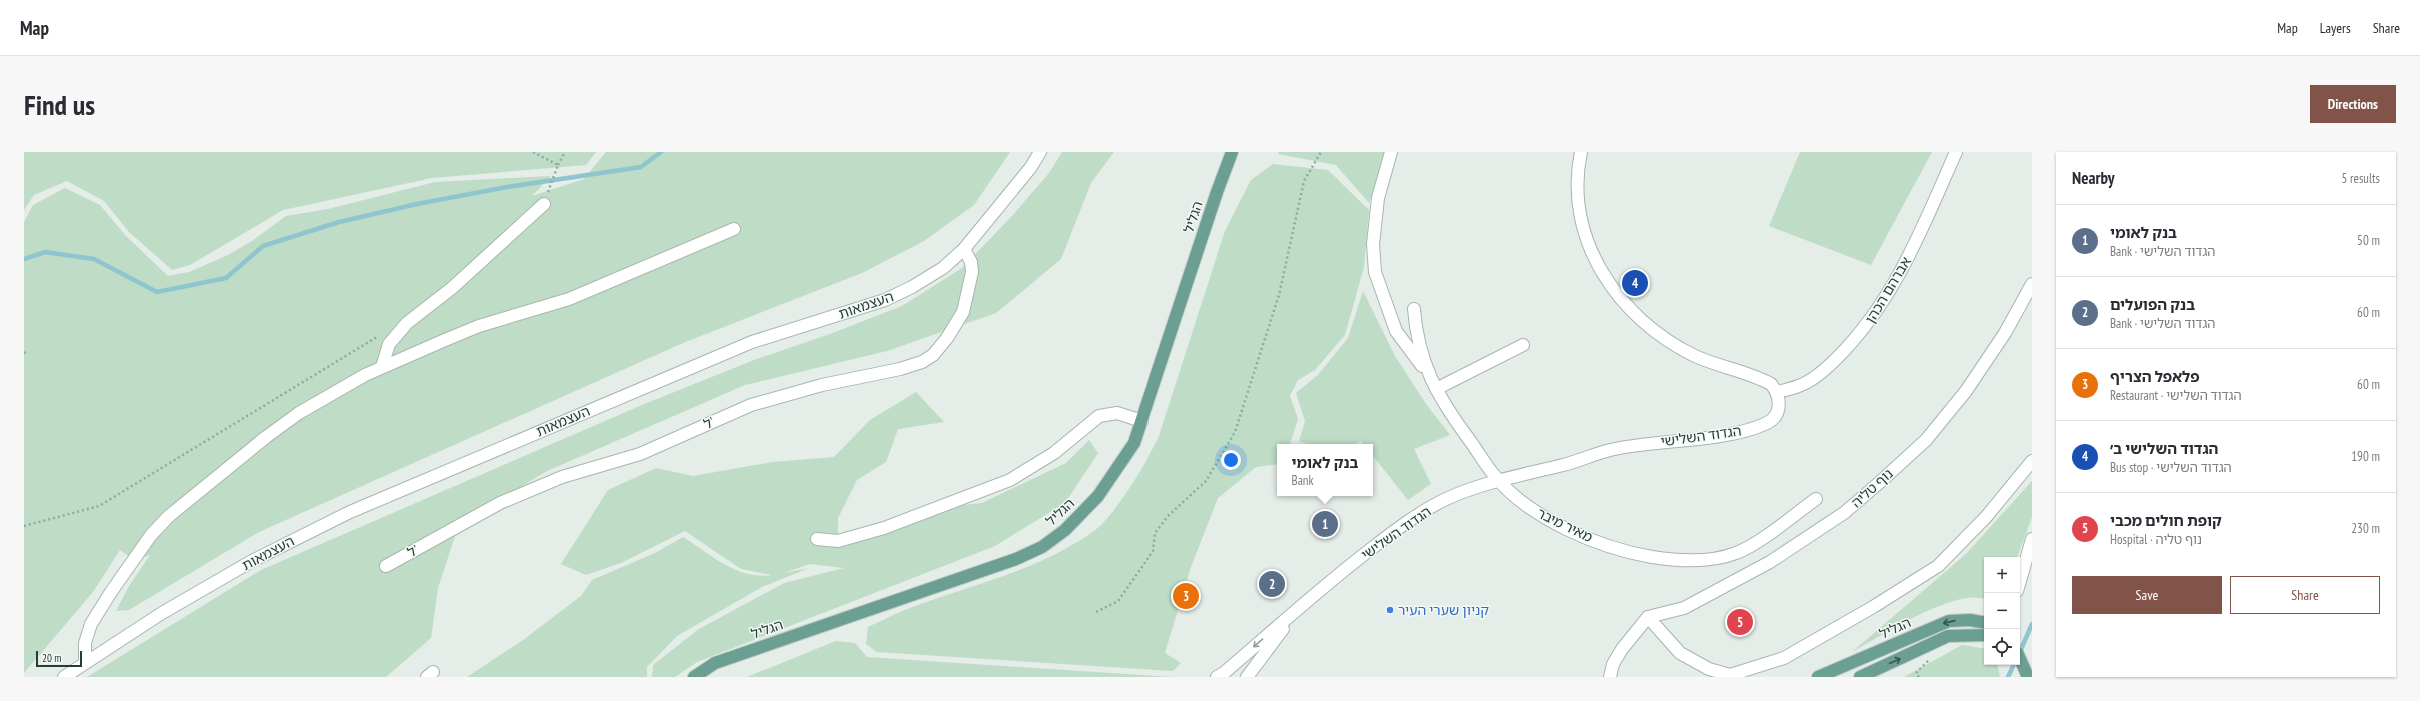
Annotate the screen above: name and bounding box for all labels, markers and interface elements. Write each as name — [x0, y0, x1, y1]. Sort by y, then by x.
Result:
text: Map — [20, 16, 49, 40]
text: Map — [2277, 19, 2298, 37]
text: Layers — [2320, 19, 2351, 37]
text: Share — [2373, 19, 2400, 37]
button: Directions — [2310, 85, 2396, 123]
text: Find us — [24, 86, 95, 123]
text: Nearby — [2072, 167, 2115, 189]
text: 5 results — [2341, 170, 2380, 187]
street label: הגליל — [1179, 199, 1207, 235]
text: בנק לאומי — [2110, 223, 2177, 242]
text: 1 — [2082, 232, 2088, 249]
text: 50 m — [2357, 232, 2380, 249]
text: Bank · הגדוד השלישי — [2110, 243, 2215, 260]
street label: אברהם הכהן — [1861, 253, 1915, 327]
pin: 4 — [1622, 268, 1648, 298]
street label: העצמאות — [836, 287, 896, 323]
text: בנק הפועלים — [2110, 295, 2195, 314]
text: 2 — [2082, 304, 2088, 321]
text: 60 m — [2357, 304, 2380, 321]
text: Bank · הגדוד השלישי — [2110, 315, 2215, 332]
text: פלאפל הצריף — [2110, 367, 2200, 386]
text: 3 — [2082, 376, 2088, 393]
text: 60 m — [2357, 376, 2380, 393]
text: Restaurant · הגדוד השלישי — [2110, 387, 2242, 404]
street label: העצמאות — [533, 402, 593, 440]
street label: ל' — [701, 413, 717, 433]
street label: הגדוד השלישי — [1660, 421, 1742, 451]
text: הגדוד השלישי ב׳ — [2110, 439, 2218, 458]
popup — [1277, 444, 1373, 496]
text: 4 — [2082, 448, 2088, 465]
text: 190 m — [2351, 448, 2380, 465]
your location — [1221, 450, 1241, 470]
text: בנק לאומי — [1292, 453, 1358, 472]
text: Bus stop · הגדוד השלישי — [2110, 459, 2232, 476]
street label: נוף טליה — [1847, 465, 1897, 511]
text: Bank — [1292, 472, 1314, 489]
street label: הגליל — [1042, 494, 1078, 530]
street label: הגדוד השלישי — [1358, 502, 1434, 564]
street label: מאיר מיבר — [1534, 504, 1596, 546]
pin: 1 — [1312, 509, 1338, 539]
text: קופת חולים מכבי — [2110, 511, 2222, 530]
text: 5 — [2082, 520, 2088, 537]
text: 230 m — [2351, 520, 2380, 537]
text: Hospital · נוף טליה — [2110, 531, 2202, 548]
street label: העצמאות — [239, 532, 297, 574]
street label: ל' — [404, 541, 422, 561]
map controls — [1984, 557, 2020, 665]
button: + — [1984, 557, 2020, 593]
pin: 2 — [1259, 569, 1285, 599]
button: Save — [2072, 576, 2222, 614]
button: Share — [2230, 576, 2380, 614]
pin: 3 — [1173, 581, 1199, 611]
button: − — [1984, 593, 2020, 629]
place label: קניון שערי העיר — [1398, 601, 1489, 619]
marker: קניון שערי העיר — [1385, 605, 1395, 615]
pin: 5 — [1727, 607, 1753, 637]
street label: הגליל — [1876, 613, 1914, 643]
street label: הגליל — [749, 615, 785, 643]
one-way arrow — [1942, 619, 1955, 627]
button: locate — [1984, 629, 2020, 665]
one-way arrow — [1253, 639, 1264, 648]
scale bar — [36, 649, 82, 668]
text: 20 m — [42, 651, 61, 665]
one-way arrow — [1889, 657, 1901, 664]

